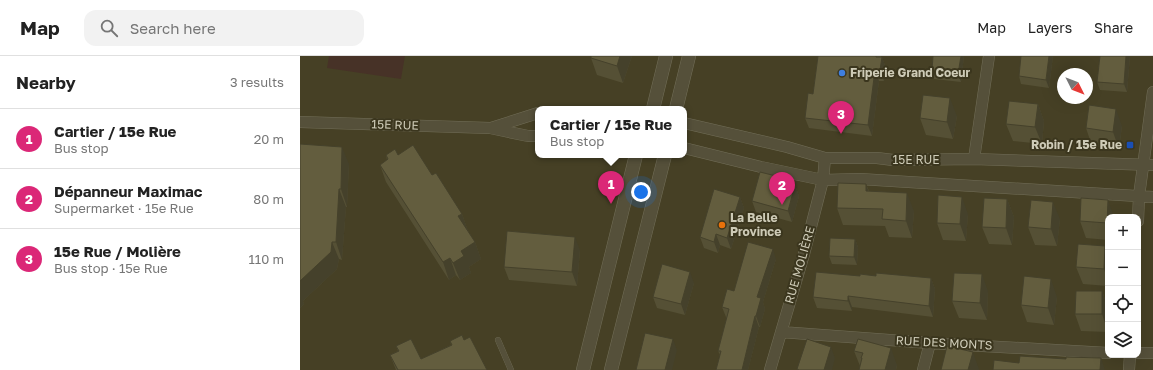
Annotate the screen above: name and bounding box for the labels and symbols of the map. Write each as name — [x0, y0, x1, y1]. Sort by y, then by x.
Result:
place label: Friperie Grand Coeur — [850, 65, 970, 80]
marker: Friperie Grand Coeur — [837, 68, 847, 78]
north arrow — [1057, 68, 1093, 104]
pin: 3 — [828, 101, 854, 134]
street label: 15E RUE — [371, 116, 419, 133]
place label: Robin / 15e Rue — [1031, 137, 1122, 152]
marker: Robin / 15e Rue — [1125, 140, 1135, 150]
street label: 15E RUE — [892, 152, 940, 167]
pin: 1 — [598, 171, 624, 204]
pin: 2 — [769, 172, 795, 205]
your location — [631, 182, 651, 202]
place label: La Belle Province — [730, 210, 781, 239]
marker: La Belle Province — [717, 220, 727, 230]
street label: RUE MOLIÈRE — [781, 224, 818, 305]
street label: RUE DES MONTS — [895, 332, 993, 353]

